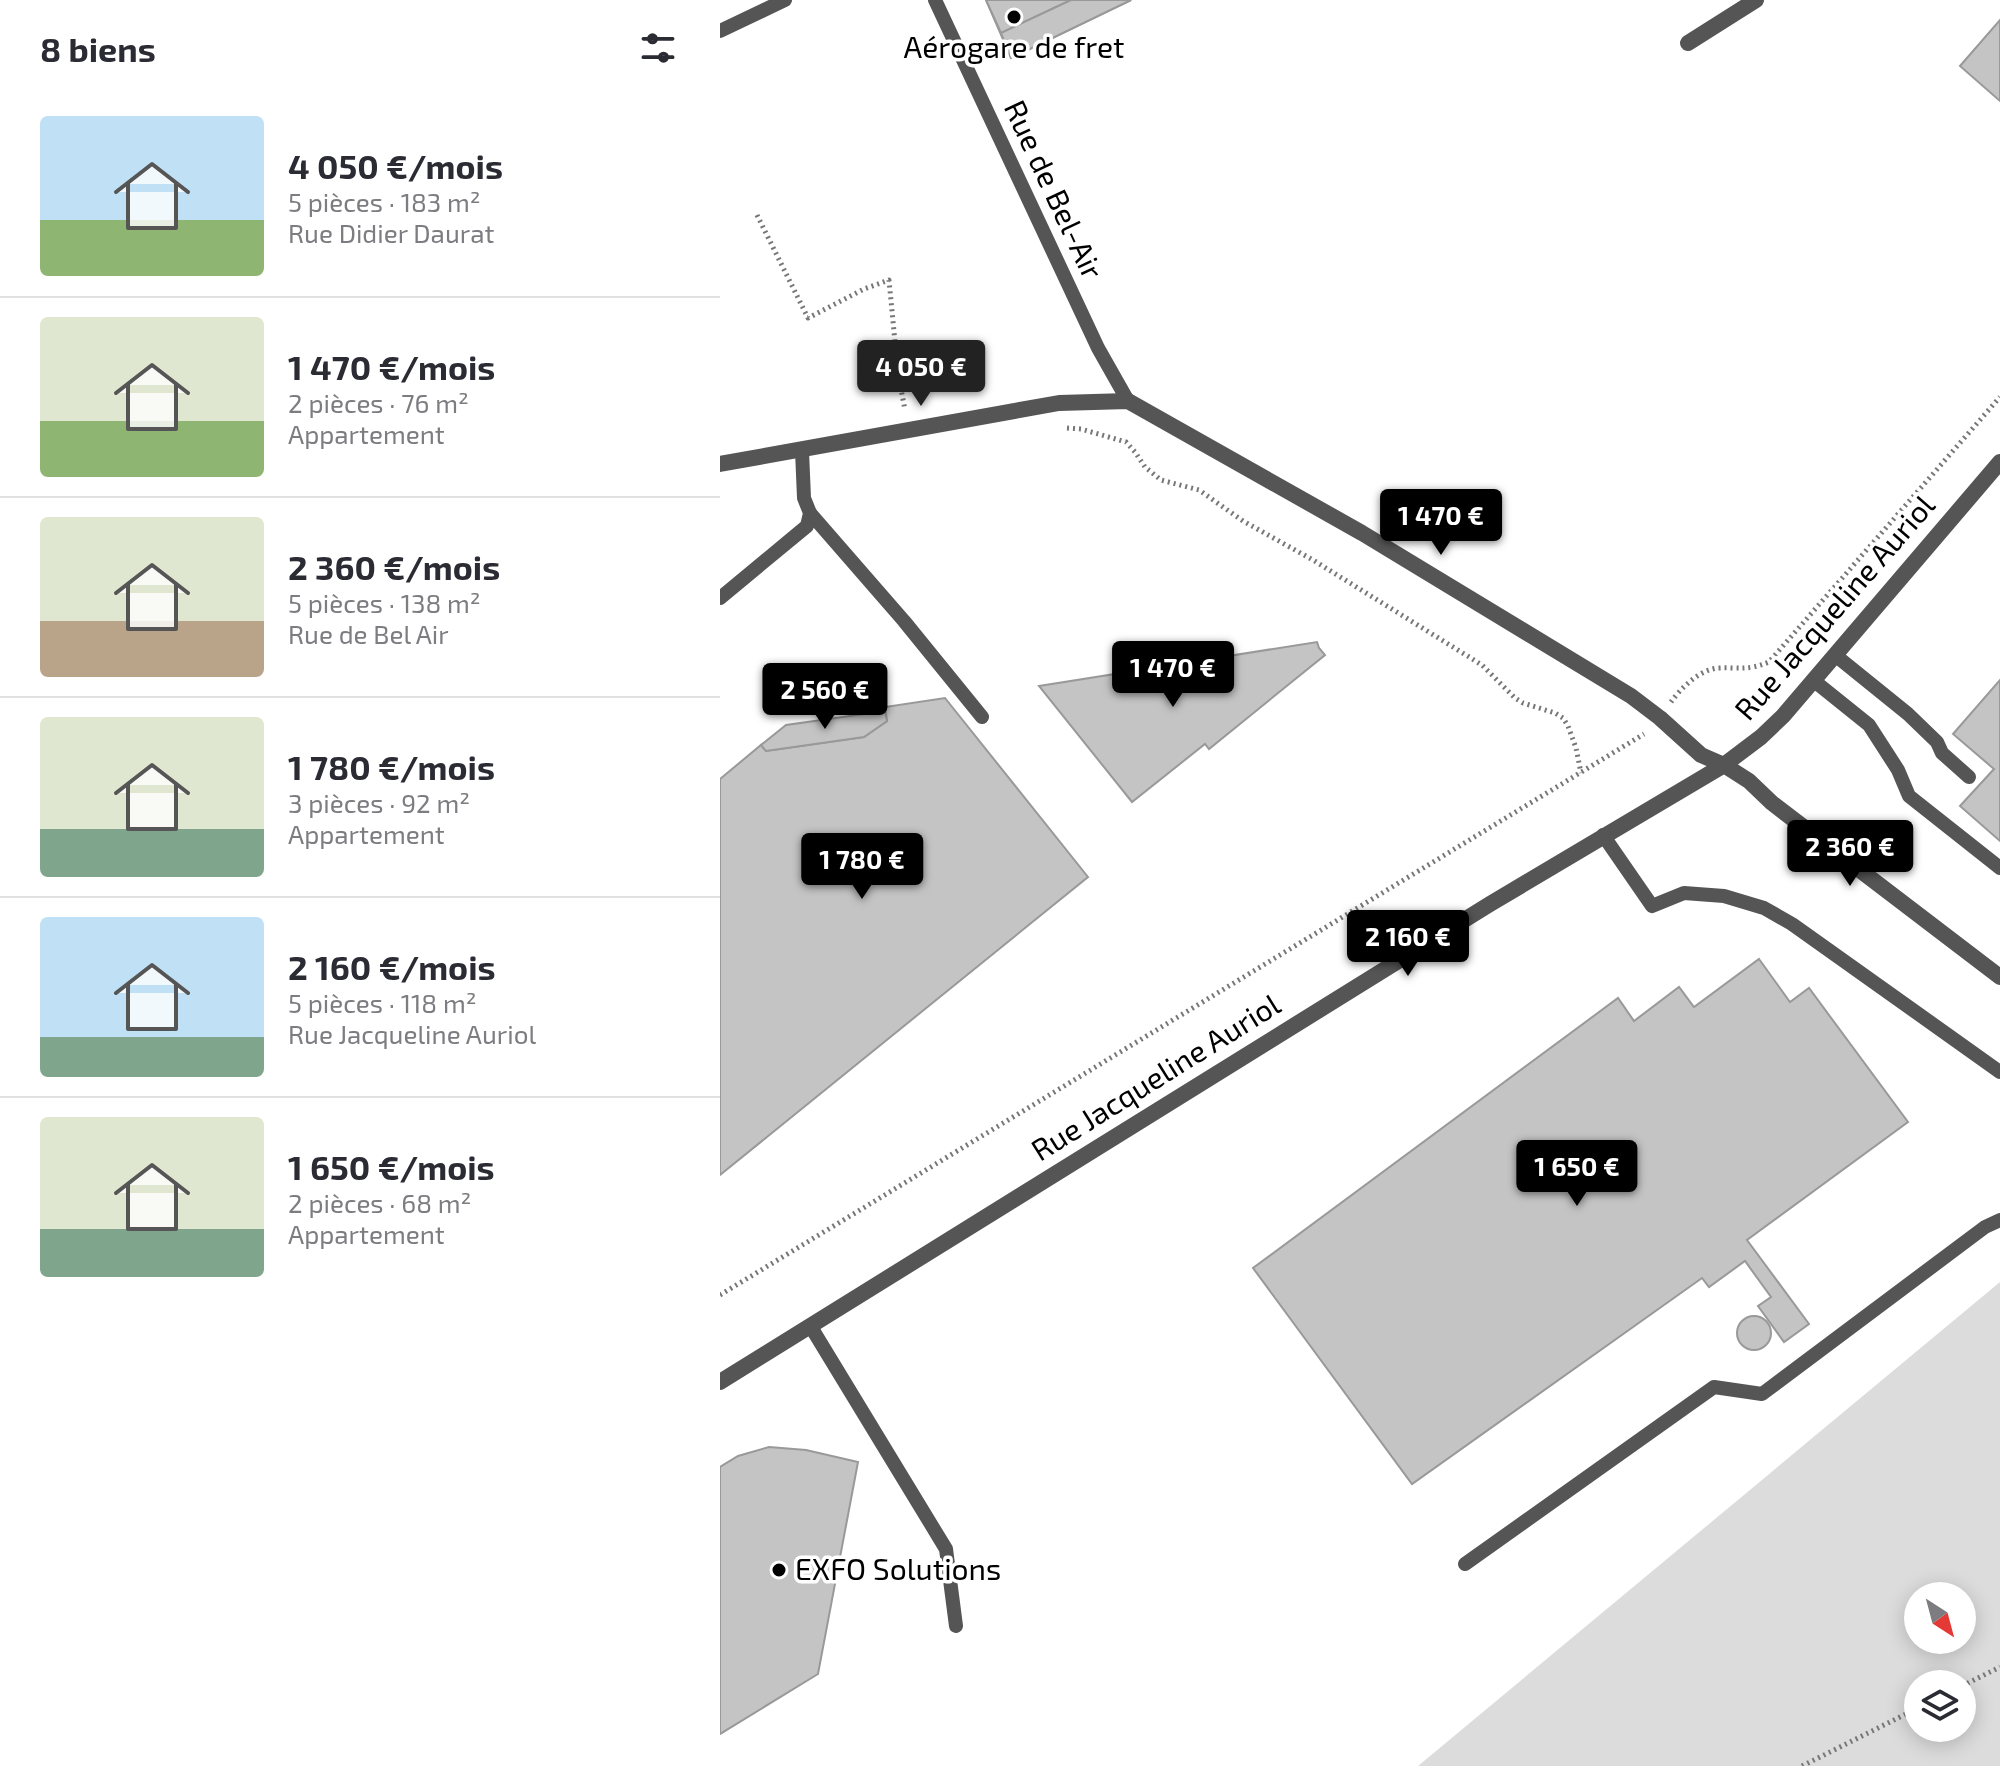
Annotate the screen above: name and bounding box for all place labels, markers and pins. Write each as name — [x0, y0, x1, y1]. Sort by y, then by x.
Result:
marker: Aérogare de fret — [1005, 8, 1023, 26]
place label: Aérogare de fret — [903, 28, 1125, 64]
pin: 4 050 € — [847, 340, 995, 408]
pin: 1 470 € — [1367, 489, 1515, 557]
pin: 1 470 € — [1099, 641, 1247, 709]
pin: 2 560 € — [751, 663, 899, 731]
pin: 2 360 € — [1776, 820, 1924, 888]
pin: 1 780 € — [788, 833, 936, 901]
pin: 2 160 € — [1334, 910, 1482, 978]
pin: 1 650 € — [1503, 1140, 1651, 1208]
place label: EXFO Solutions — [795, 1550, 1001, 1586]
marker: EXFO Solutions — [770, 1561, 788, 1579]

